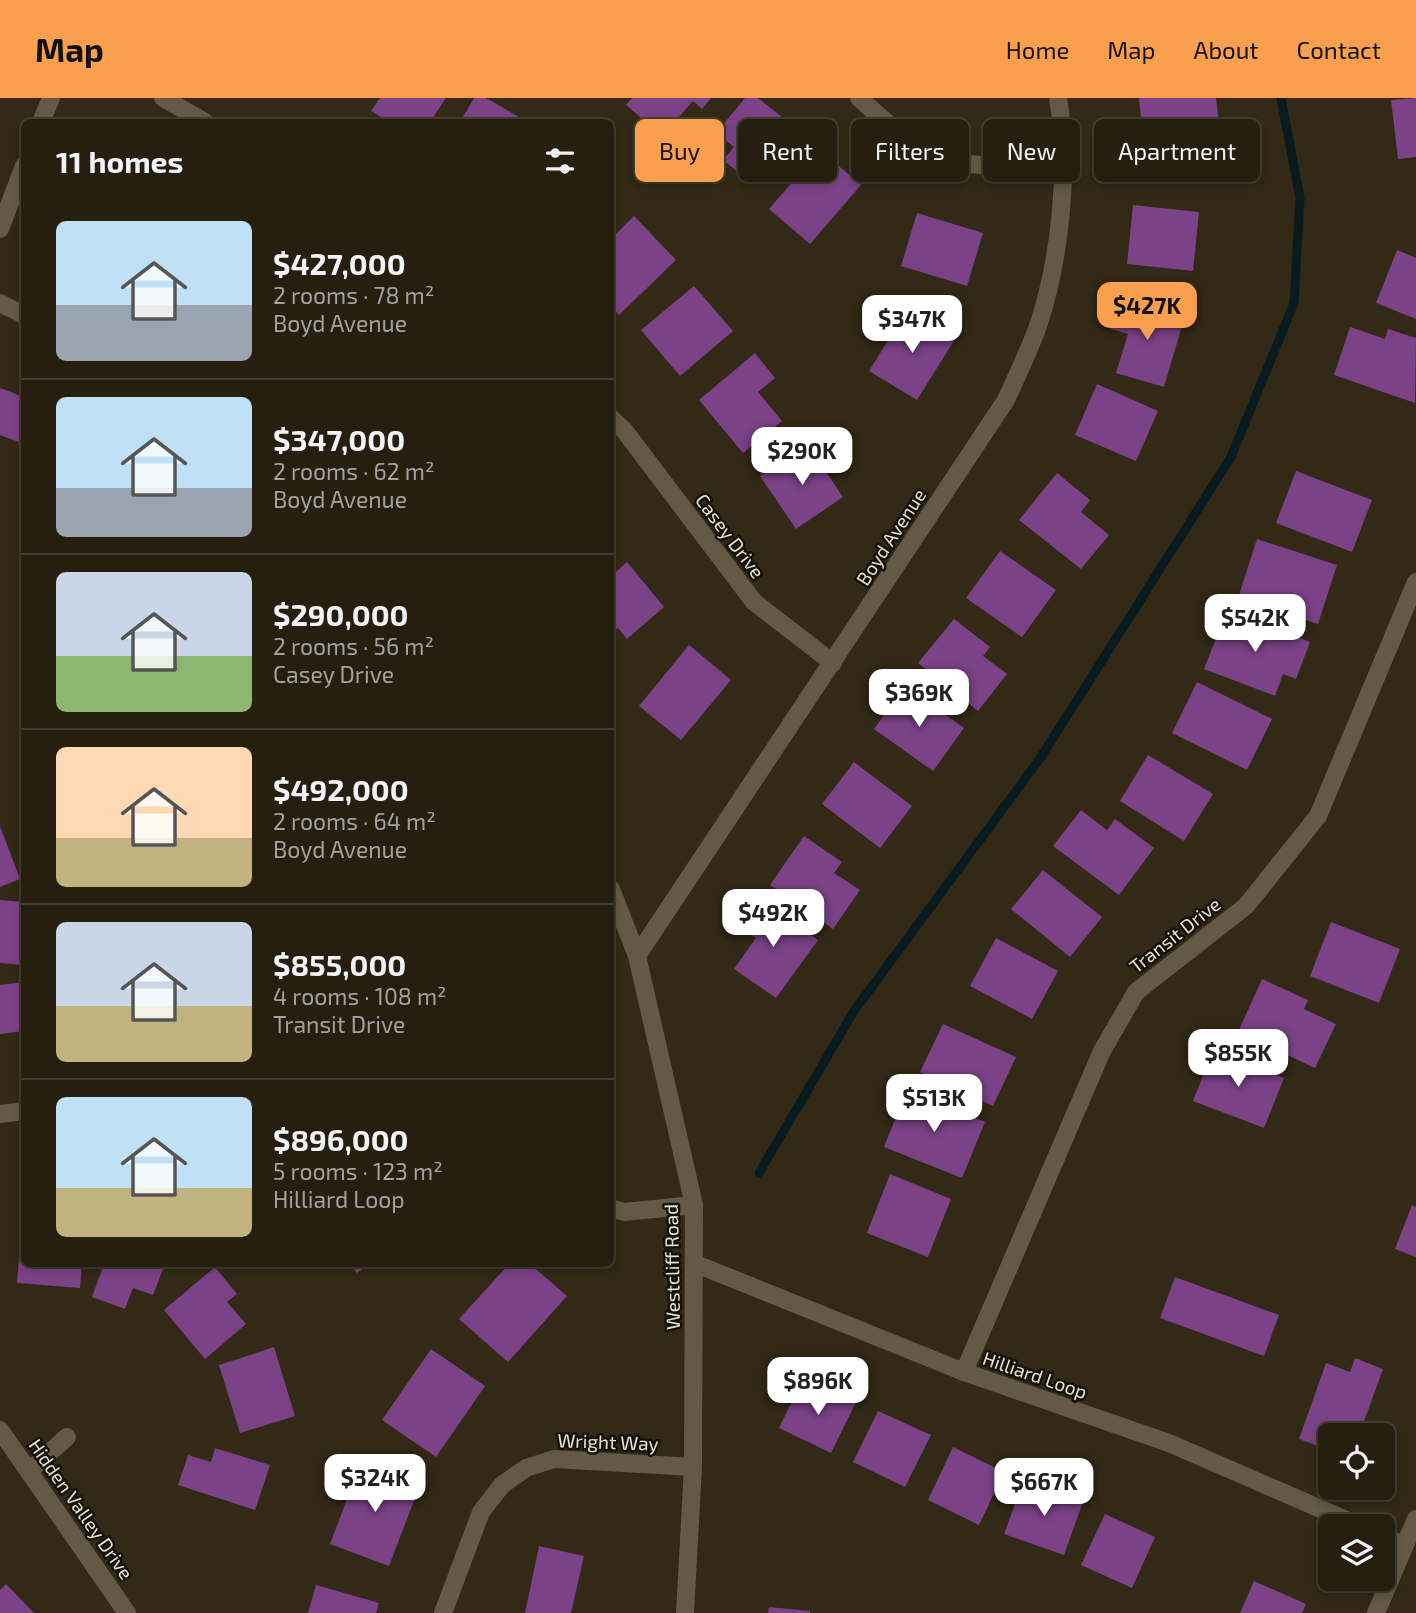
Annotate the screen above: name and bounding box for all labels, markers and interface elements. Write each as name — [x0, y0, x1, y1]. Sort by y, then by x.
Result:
text: Map — [35, 29, 104, 69]
text: Home — [1006, 35, 1069, 64]
text: Map — [1107, 35, 1155, 64]
text: About — [1193, 35, 1259, 64]
text: Contact — [1297, 35, 1381, 64]
chip: Buy — [635, 119, 724, 182]
chip: Rent — [738, 119, 837, 182]
chip: Filters — [851, 119, 969, 182]
chip: New — [983, 119, 1080, 182]
chip: Apartment — [1094, 119, 1260, 182]
icon: filters — [541, 142, 579, 180]
text: 11 homes — [56, 143, 183, 179]
text: $427,000 — [273, 245, 406, 281]
icon: home — [112, 249, 196, 333]
text: 2 rooms · 78 m² — [273, 281, 434, 309]
pin: $427K — [1098, 282, 1196, 342]
text: $427K — [1113, 291, 1181, 319]
pin: $347K — [863, 296, 961, 355]
text: $347K — [878, 304, 946, 332]
text: Boyd Avenue — [273, 309, 407, 337]
text: $347,000 — [273, 421, 405, 457]
icon: home — [112, 425, 196, 509]
pin: $290K — [753, 428, 851, 487]
text: $290K — [767, 436, 837, 464]
text: 2 rooms · 62 m² — [273, 457, 435, 485]
street label: Boyd Avenue — [851, 484, 930, 589]
text: Boyd Avenue — [273, 485, 407, 513]
street label: Casey Drive — [691, 489, 770, 583]
pin: $542K — [1206, 594, 1304, 654]
text: $290,000 — [273, 596, 409, 632]
icon: home — [112, 600, 196, 684]
text: $542K — [1221, 603, 1289, 631]
text: 2 rooms · 56 m² — [273, 632, 434, 660]
text: Casey Drive — [273, 660, 394, 688]
pin: $369K — [870, 670, 968, 729]
text: $369K — [885, 678, 953, 706]
text: $492,000 — [273, 771, 409, 807]
icon: home — [112, 775, 196, 859]
text: 2 rooms · 64 m² — [273, 807, 436, 835]
text: Boyd Avenue — [273, 835, 407, 863]
pin: $492K — [724, 890, 822, 949]
street label: Transit Drive — [1125, 892, 1225, 977]
text: $492K — [738, 898, 808, 926]
text: $855,000 — [273, 946, 406, 982]
icon: home — [112, 950, 196, 1034]
text: 4 rooms · 108 m² — [273, 982, 447, 1010]
text: Transit Drive — [273, 1010, 405, 1038]
pin: $855K — [1189, 1030, 1287, 1089]
text: $855K — [1204, 1038, 1272, 1066]
pin: $513K — [885, 1074, 983, 1134]
text: $513K — [902, 1083, 966, 1111]
text: $896,000 — [273, 1121, 409, 1157]
icon: home — [112, 1125, 196, 1209]
text: 5 rooms · 123 m² — [273, 1157, 443, 1185]
text: Hilliard Loop — [273, 1185, 405, 1213]
street label: Westcliff Road — [659, 1204, 684, 1330]
street label: Hilliard Loop — [980, 1346, 1090, 1403]
pin: $896K — [769, 1358, 867, 1417]
text: $896K — [783, 1366, 853, 1394]
map controls — [1318, 1423, 1395, 1591]
button: locate — [1318, 1423, 1395, 1500]
street label: Wright Way — [557, 1428, 659, 1455]
street label: Hidden Valley Drive — [24, 1434, 138, 1583]
pin: $324K — [326, 1454, 424, 1514]
pin: $667K — [995, 1458, 1093, 1518]
text: $324K — [341, 1463, 409, 1491]
text: $667K — [1010, 1467, 1078, 1495]
button: layers — [1318, 1514, 1395, 1591]

